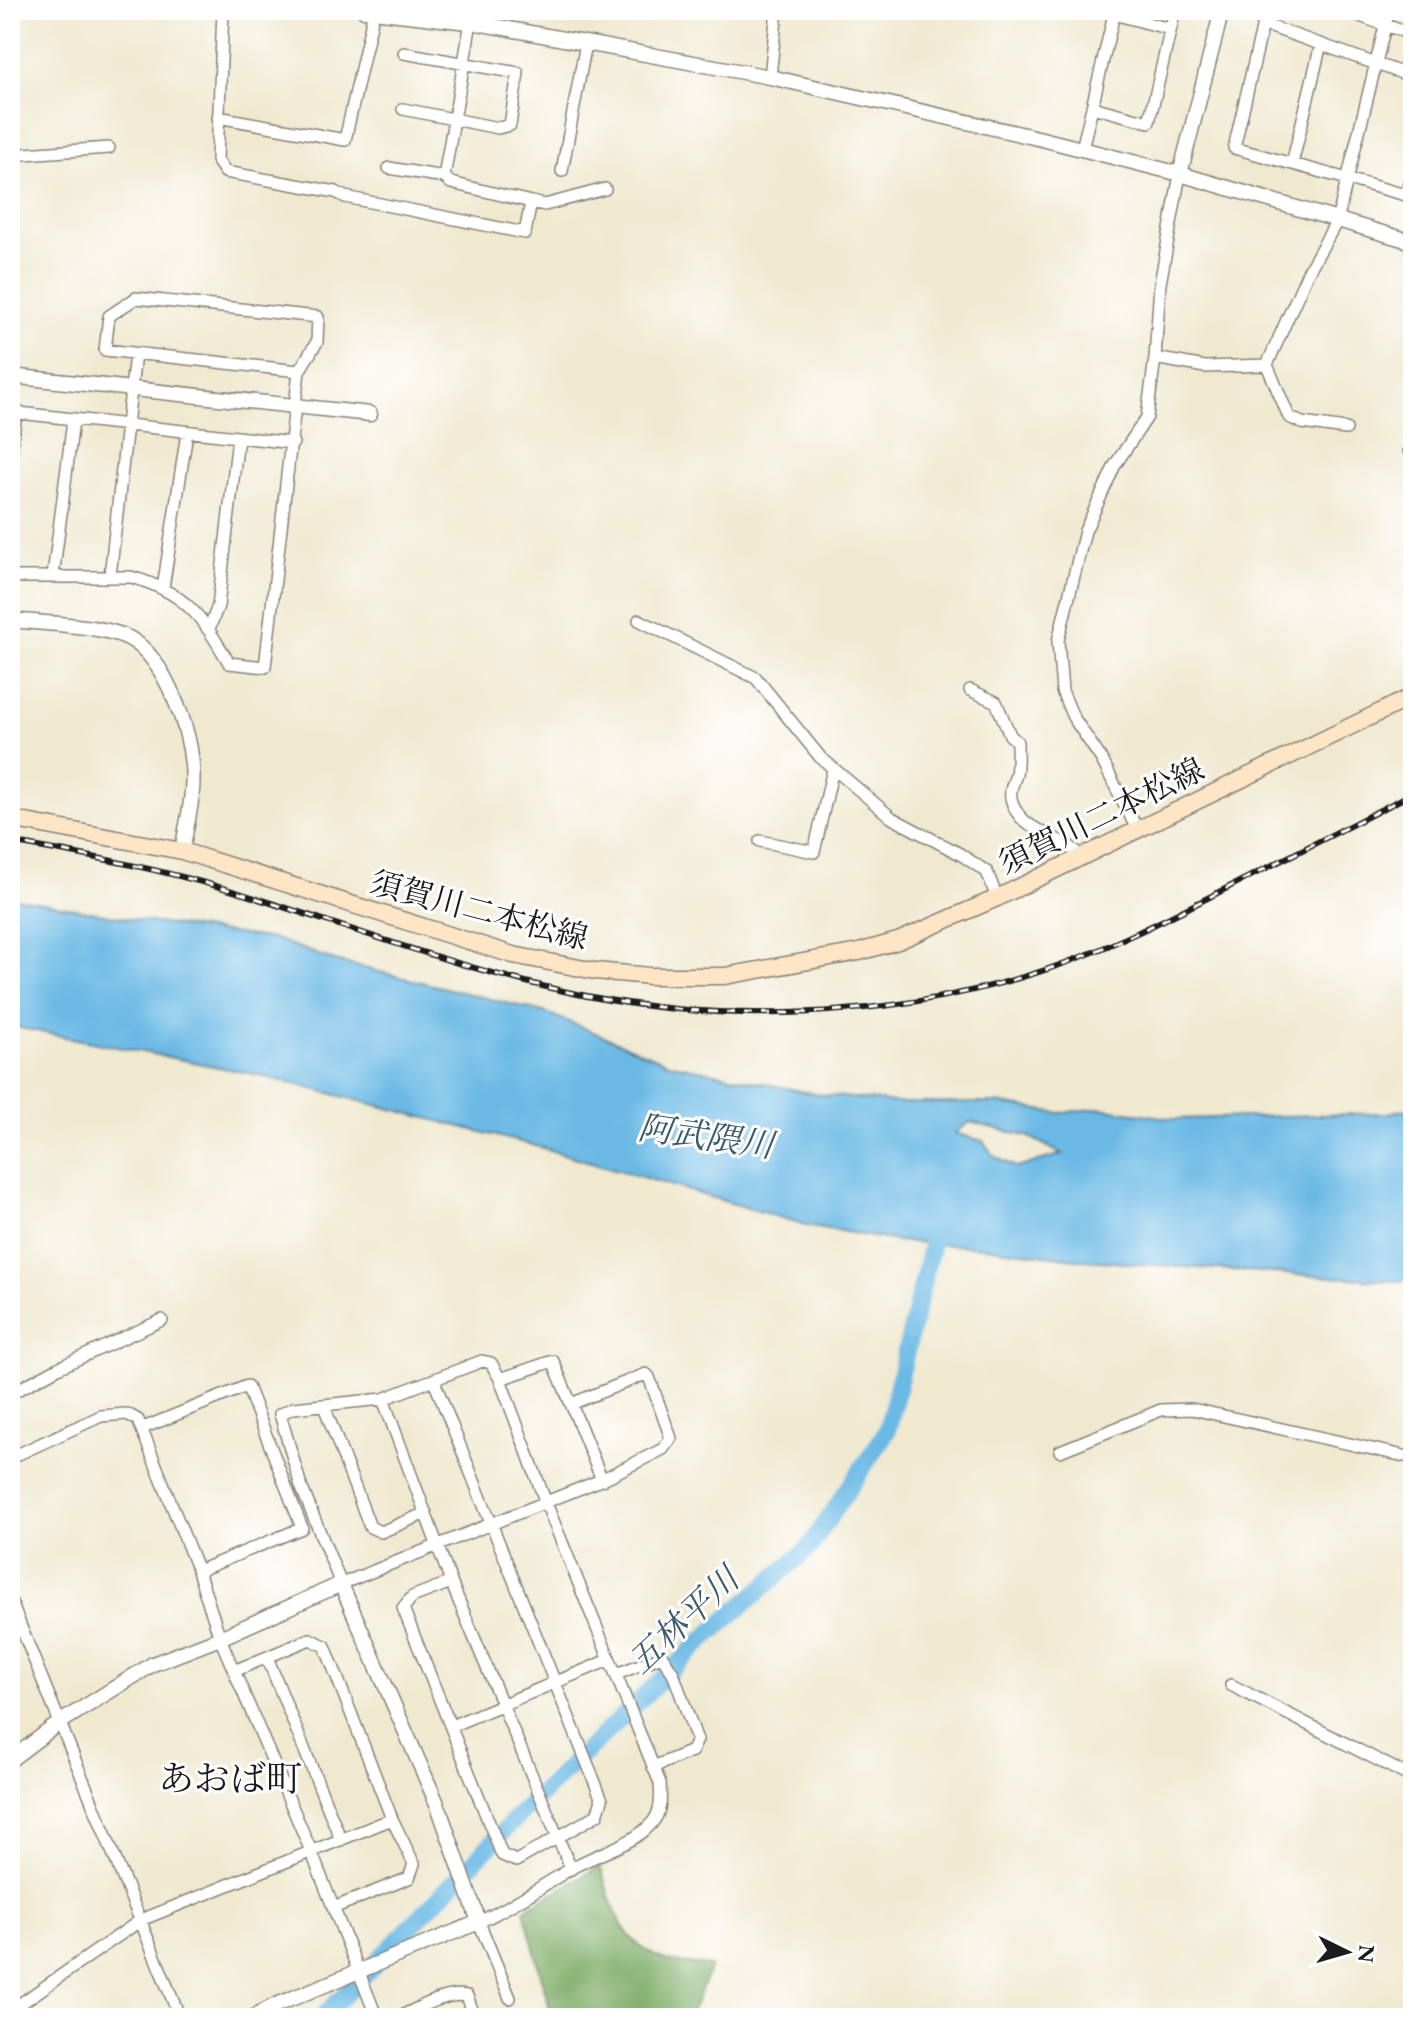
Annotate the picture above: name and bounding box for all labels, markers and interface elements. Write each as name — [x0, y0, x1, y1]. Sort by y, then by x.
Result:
street label: 須賀川二本松線 — [991, 748, 1211, 884]
street label: 須賀川二本松線 — [365, 861, 593, 959]
water label: 阿武隈川 — [636, 1105, 780, 1168]
water label: 五林平川 — [618, 1555, 751, 1682]
district label: あおば町 — [158, 1755, 302, 1802]
north arrow — [1307, 1912, 1387, 1992]
text: N — [1351, 1944, 1382, 1964]

